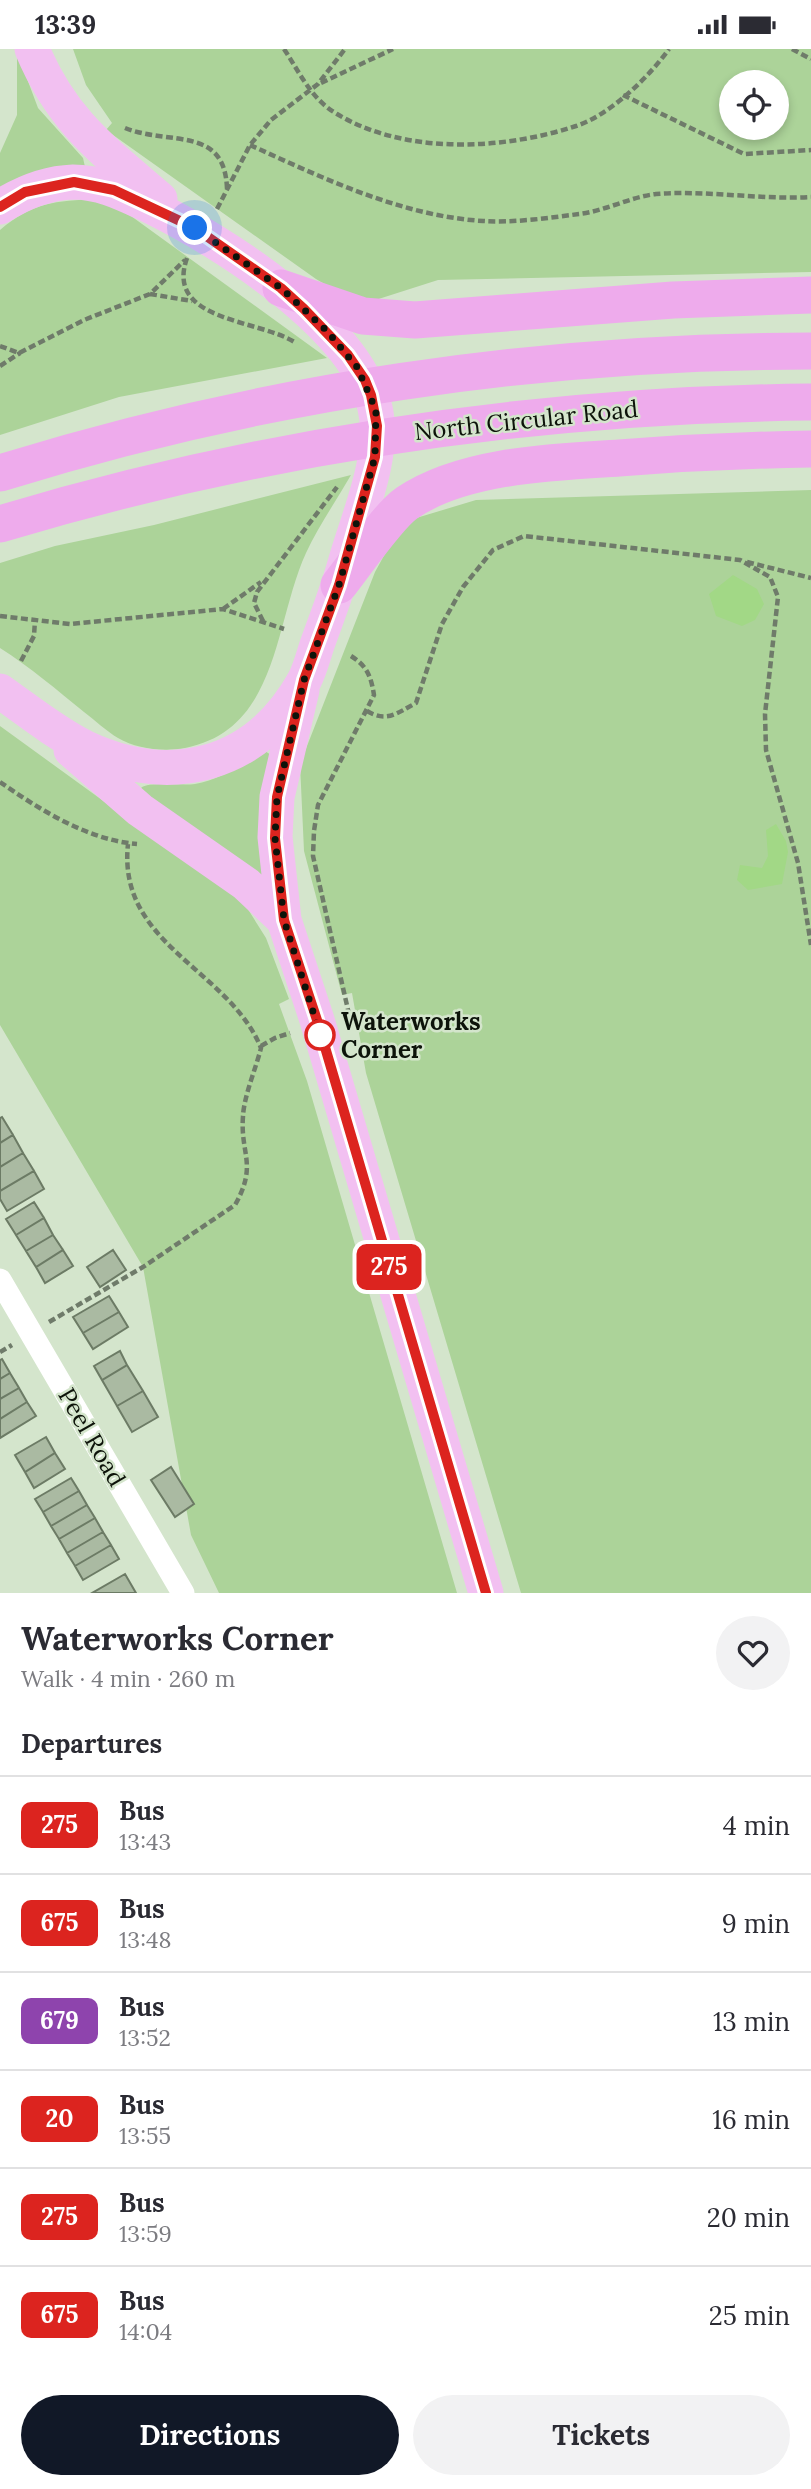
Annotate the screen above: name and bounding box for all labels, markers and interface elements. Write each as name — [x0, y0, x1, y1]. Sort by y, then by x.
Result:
text: 13:39 — [35, 8, 96, 41]
map controls — [719, 70, 789, 140]
button: locate — [719, 70, 789, 140]
your location — [177, 210, 212, 245]
street label: North Circular Road — [413, 393, 639, 447]
place label: Waterworks Corner — [341, 1006, 481, 1065]
marker: Waterworks Corner — [305, 1020, 335, 1050]
line badge: 275 — [349, 1244, 429, 1290]
text: 275 — [370, 1251, 408, 1282]
street label: Peel Road — [51, 1382, 133, 1492]
button: heart — [716, 1616, 790, 1690]
text: Waterworks Corner — [21, 1617, 334, 1659]
text: Walk · 4 min · 260 m — [21, 1664, 235, 1693]
text: Departures — [21, 1727, 162, 1760]
text: Bus — [119, 1794, 165, 1827]
text: 275 — [41, 1809, 78, 1840]
text: 4 min — [723, 1809, 790, 1842]
text: 13:43 — [119, 1827, 171, 1856]
text: Bus — [119, 1892, 165, 1925]
text: 675 — [40, 1907, 79, 1938]
text: 9 min — [722, 1907, 790, 1940]
text: 13:48 — [119, 1925, 171, 1954]
text: Bus — [119, 1990, 165, 2023]
text: 679 — [40, 2005, 79, 2036]
text: 13 min — [713, 2005, 790, 2038]
text: 13:52 — [119, 2023, 171, 2052]
text: Bus — [119, 2088, 165, 2121]
text: 20 — [45, 2103, 74, 2134]
text: 16 min — [712, 2103, 790, 2136]
text: 13:55 — [119, 2121, 171, 2150]
text: Bus — [119, 2186, 165, 2219]
text: 275 — [41, 2201, 78, 2232]
text: 20 min — [707, 2201, 790, 2234]
text: 13:59 — [119, 2219, 172, 2248]
text: Bus — [119, 2284, 165, 2317]
text: 675 — [40, 2299, 79, 2330]
text: 25 min — [709, 2299, 790, 2332]
text: 14:04 — [119, 2317, 172, 2346]
button: Directions — [21, 2395, 399, 2475]
button: Tickets — [413, 2395, 790, 2475]

